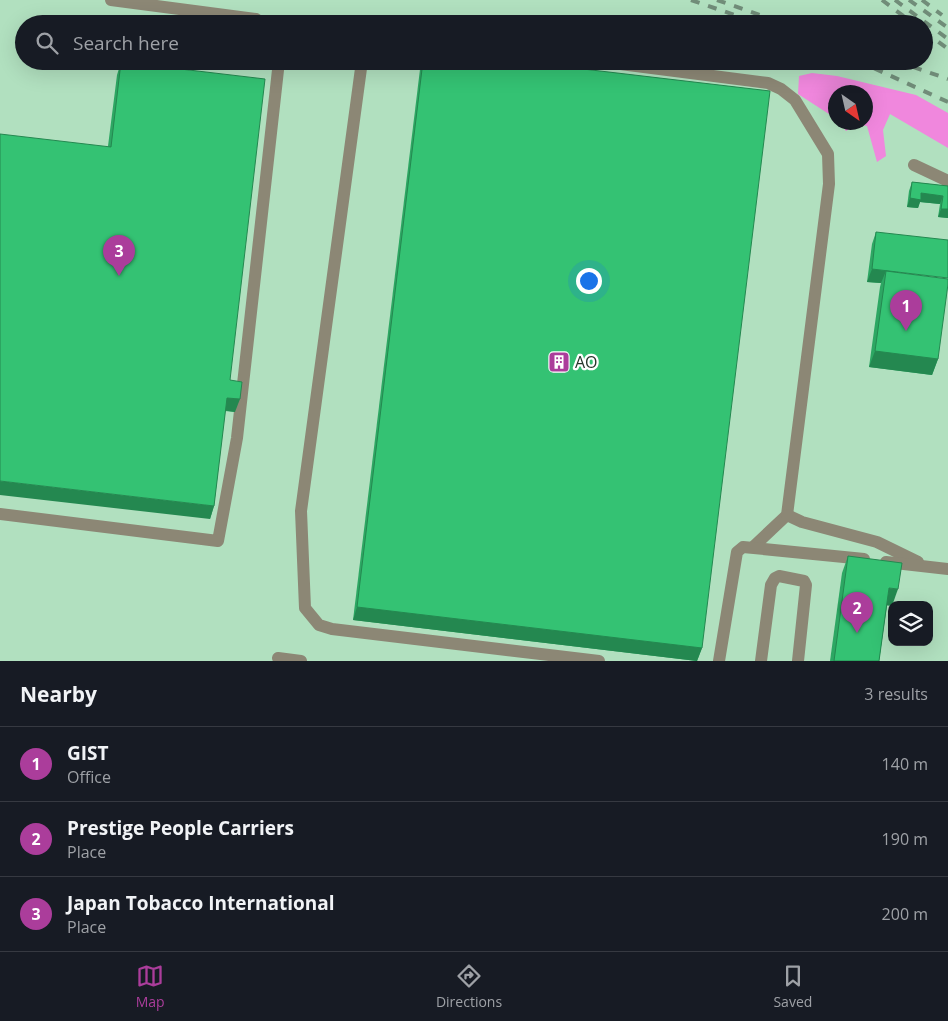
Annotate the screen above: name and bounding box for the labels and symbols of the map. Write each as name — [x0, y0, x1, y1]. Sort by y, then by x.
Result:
north arrow — [828, 85, 873, 130]
pin: 3 — [103, 235, 135, 276]
your location — [576, 268, 602, 294]
pin: 1 — [890, 290, 922, 331]
building icon: AO — [547, 350, 571, 374]
place label: AO — [575, 351, 598, 373]
pin: 2 — [841, 592, 873, 633]

